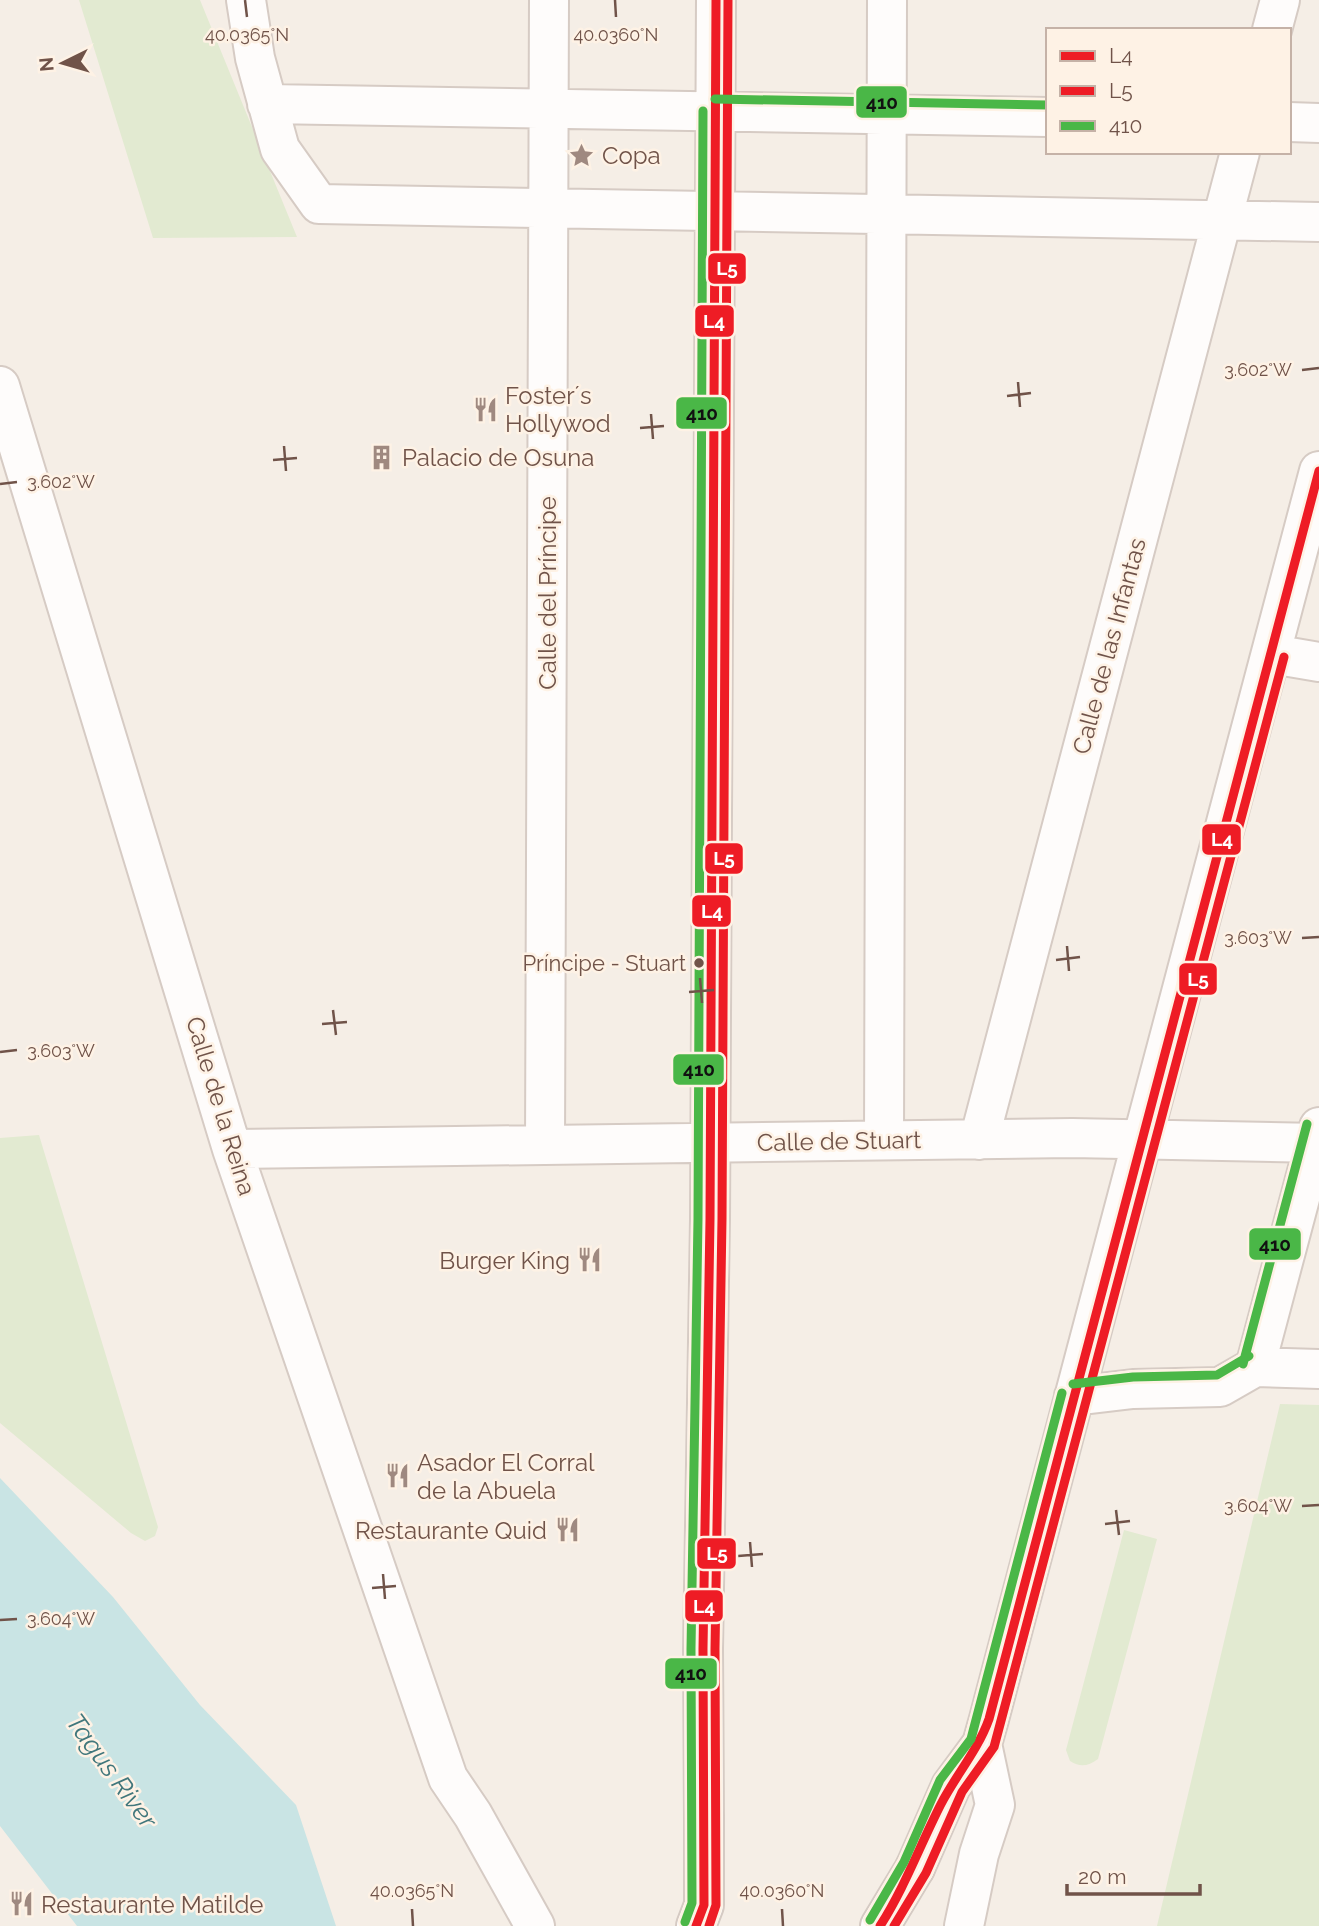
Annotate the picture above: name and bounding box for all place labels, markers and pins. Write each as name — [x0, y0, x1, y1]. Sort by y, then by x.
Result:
place icon: Copa — [568, 141, 596, 169]
place label: Copa — [602, 141, 661, 170]
place label: Foster´s Hollywod — [505, 381, 611, 438]
restaurant icon: Foster´s Hollywod — [471, 395, 499, 423]
building icon: Palacio de Osuna — [368, 443, 396, 471]
place label: Palacio de Osuna — [402, 443, 594, 472]
place label: Príncipe - Stuart — [522, 950, 687, 976]
marker: Príncipe - Stuart — [692, 956, 706, 970]
place label: Burger King — [439, 1246, 570, 1275]
restaurant icon: Burger King — [576, 1246, 604, 1274]
place label: Asador El Corral de la Abuela — [417, 1448, 595, 1505]
restaurant icon: Asador El Corral de la Abuela — [383, 1462, 411, 1490]
place label: Restaurante Quid — [355, 1516, 547, 1545]
restaurant icon: Restaurante Quid — [553, 1516, 581, 1544]
restaurant icon: Restaurante Matilde — [7, 1890, 35, 1918]
place label: Restaurante Matilde — [41, 1890, 263, 1919]

